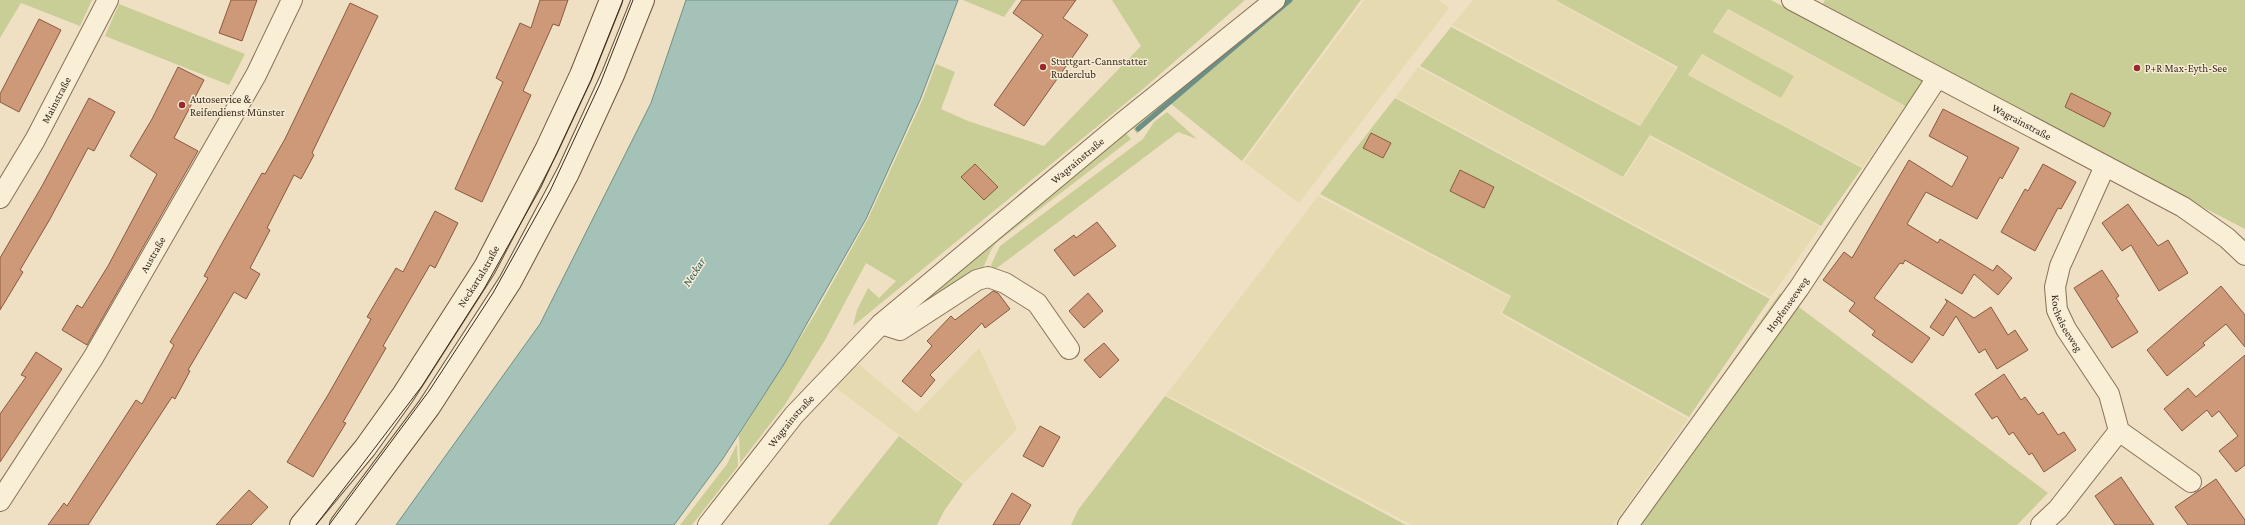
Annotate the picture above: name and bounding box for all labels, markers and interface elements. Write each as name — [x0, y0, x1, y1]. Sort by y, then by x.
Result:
place label: Stuttgart-Cannstatter Ruderclub — [1051, 55, 1147, 80]
marker: Stuttgart-Cannstatter Ruderclub — [1038, 62, 1048, 72]
place label: P+R Max-Eyth-See — [2145, 62, 2227, 75]
marker: P+R Max-Eyth-See — [2132, 63, 2142, 73]
street label: Mainstraße — [39, 74, 73, 125]
place label: Autoservice & Reifendienst Münster — [190, 93, 285, 118]
marker: Autoservice & Reifendienst Münster — [177, 100, 187, 110]
street label: Wagrainstraße — [1990, 101, 2054, 142]
street label: Wagrainstraße — [1048, 135, 1106, 186]
street label: Austraße — [137, 234, 168, 275]
street label: Neckartalstraße — [455, 243, 501, 309]
water label: Neckar — [680, 254, 709, 289]
street label: Hopfenseeweg — [1763, 274, 1812, 334]
street label: Kochelseeweg — [2050, 294, 2086, 355]
street label: Wagrainstraße — [765, 392, 816, 450]

